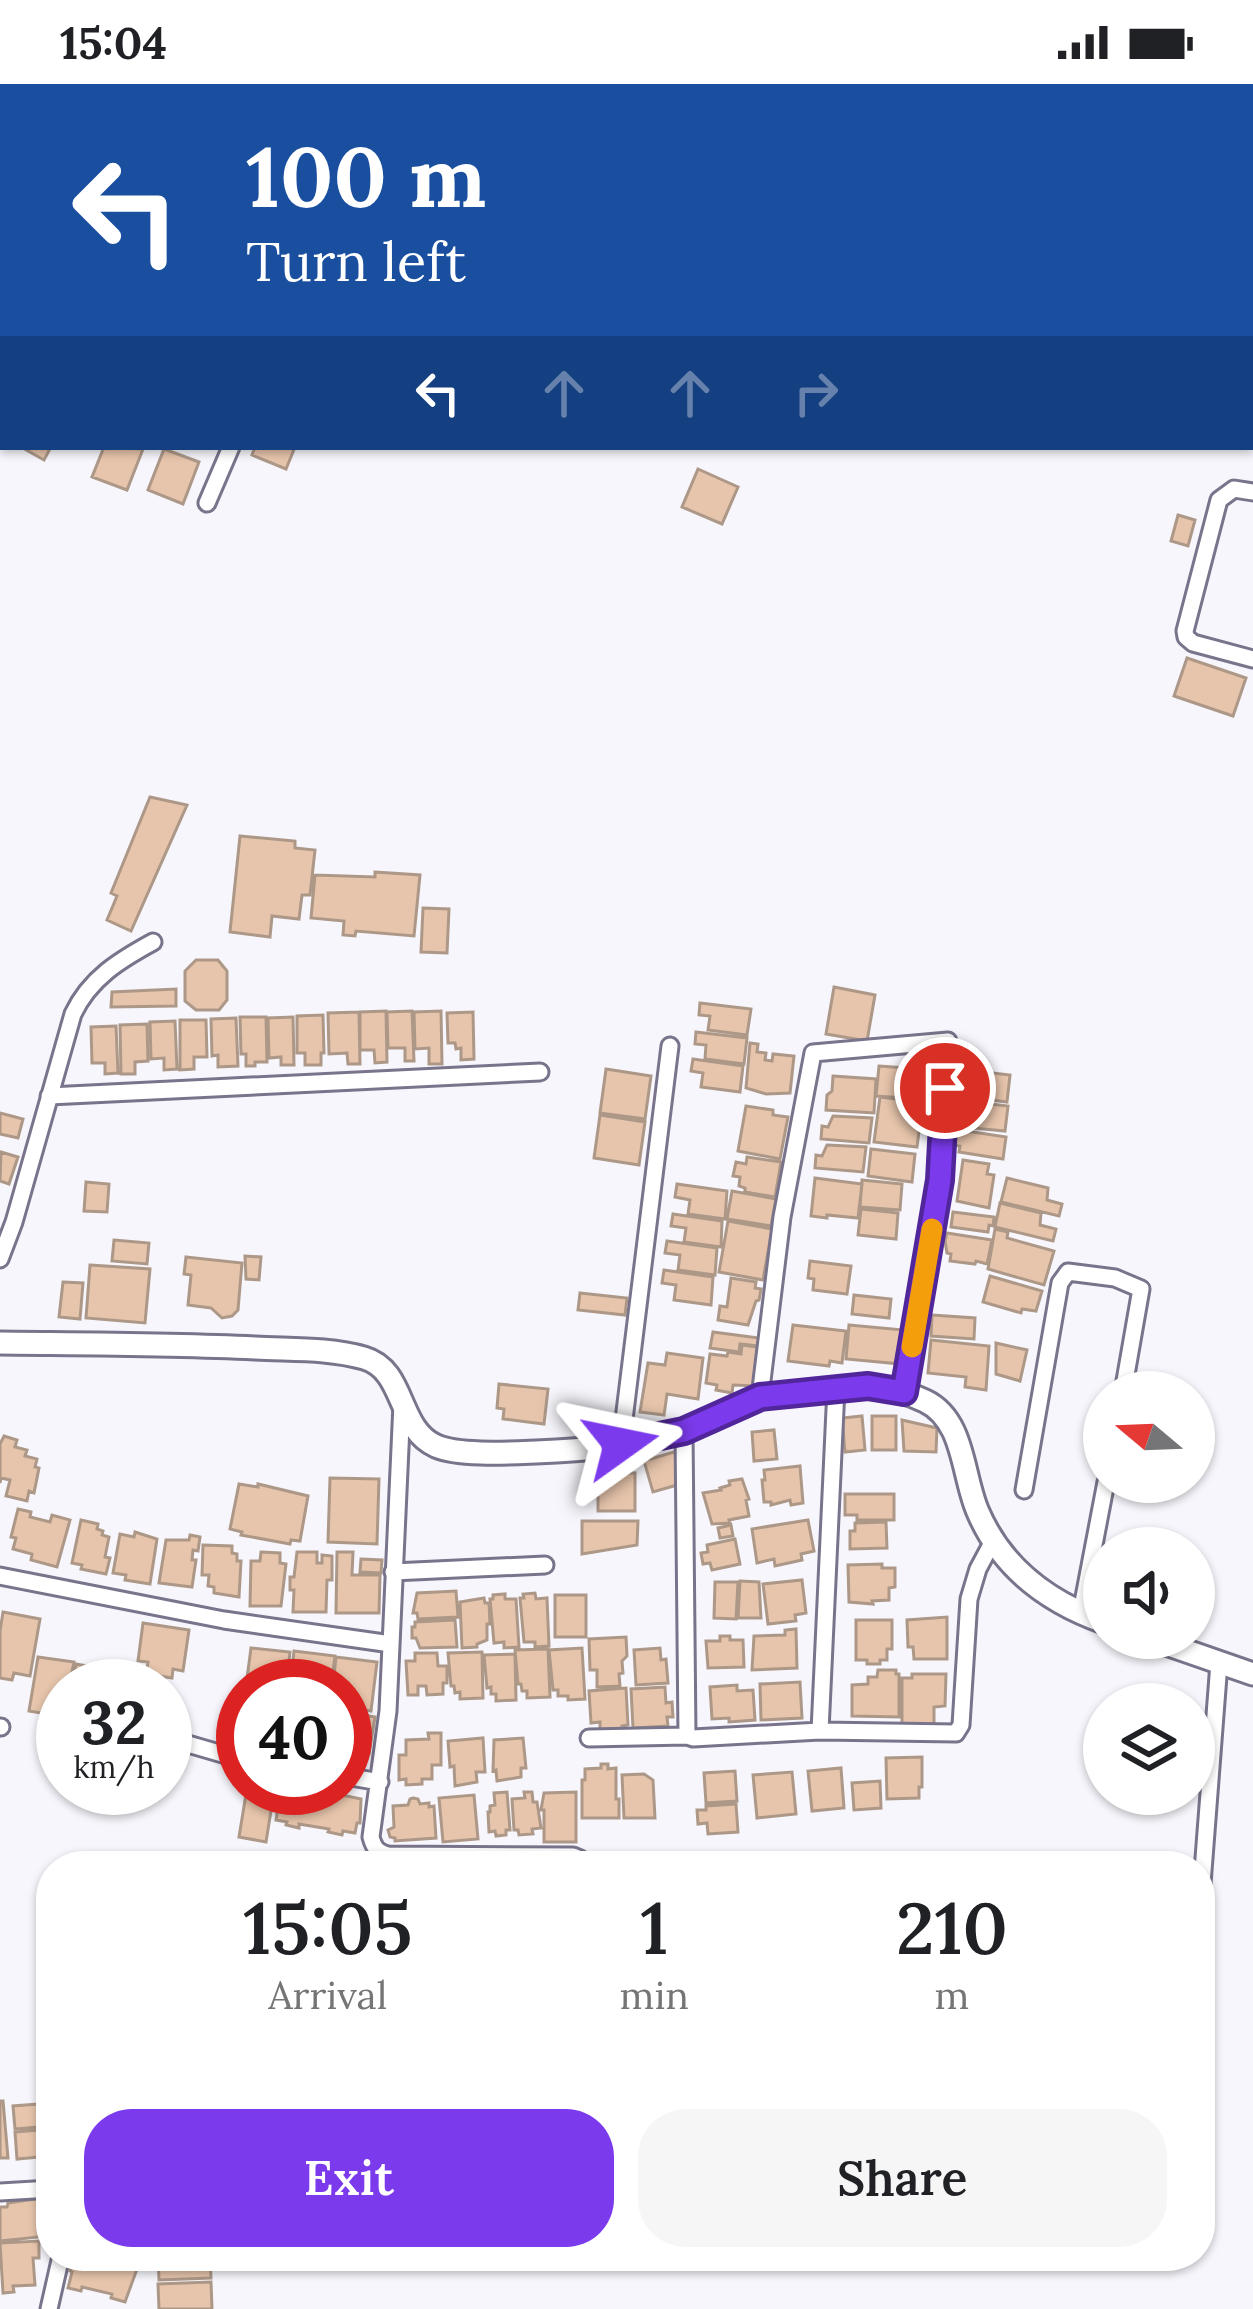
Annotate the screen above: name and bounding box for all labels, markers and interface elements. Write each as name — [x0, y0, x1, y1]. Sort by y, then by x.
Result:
text: 15:04 — [60, 14, 167, 71]
text: 100 m — [246, 122, 486, 230]
icon: left — [48, 132, 204, 288]
text: Turn left — [246, 227, 466, 296]
icon: left — [405, 360, 471, 426]
icon: ahead — [531, 360, 597, 426]
icon: ahead — [657, 360, 723, 426]
icon: right — [783, 360, 849, 426]
pin — [894, 1037, 996, 1139]
icon: arrive — [912, 1055, 978, 1121]
north arrow — [1083, 1371, 1215, 1503]
map controls — [1083, 1371, 1215, 1815]
position arrow — [558, 1381, 684, 1507]
button: sound — [1083, 1527, 1215, 1659]
speed limit sign: 40 — [216, 1659, 372, 1815]
button: layers — [1083, 1683, 1215, 1815]
text: 32 — [81, 1684, 147, 1760]
text: km/h — [73, 1748, 155, 1786]
text: 15:05 — [243, 1882, 413, 1974]
text: 1 — [640, 1882, 668, 1974]
text: 210 — [896, 1882, 1008, 1974]
text: Arrival — [268, 1970, 387, 2020]
text: min — [620, 1970, 689, 2020]
text: m — [935, 1970, 969, 2020]
button: Exit — [84, 2109, 614, 2247]
button: Share — [638, 2109, 1167, 2247]

